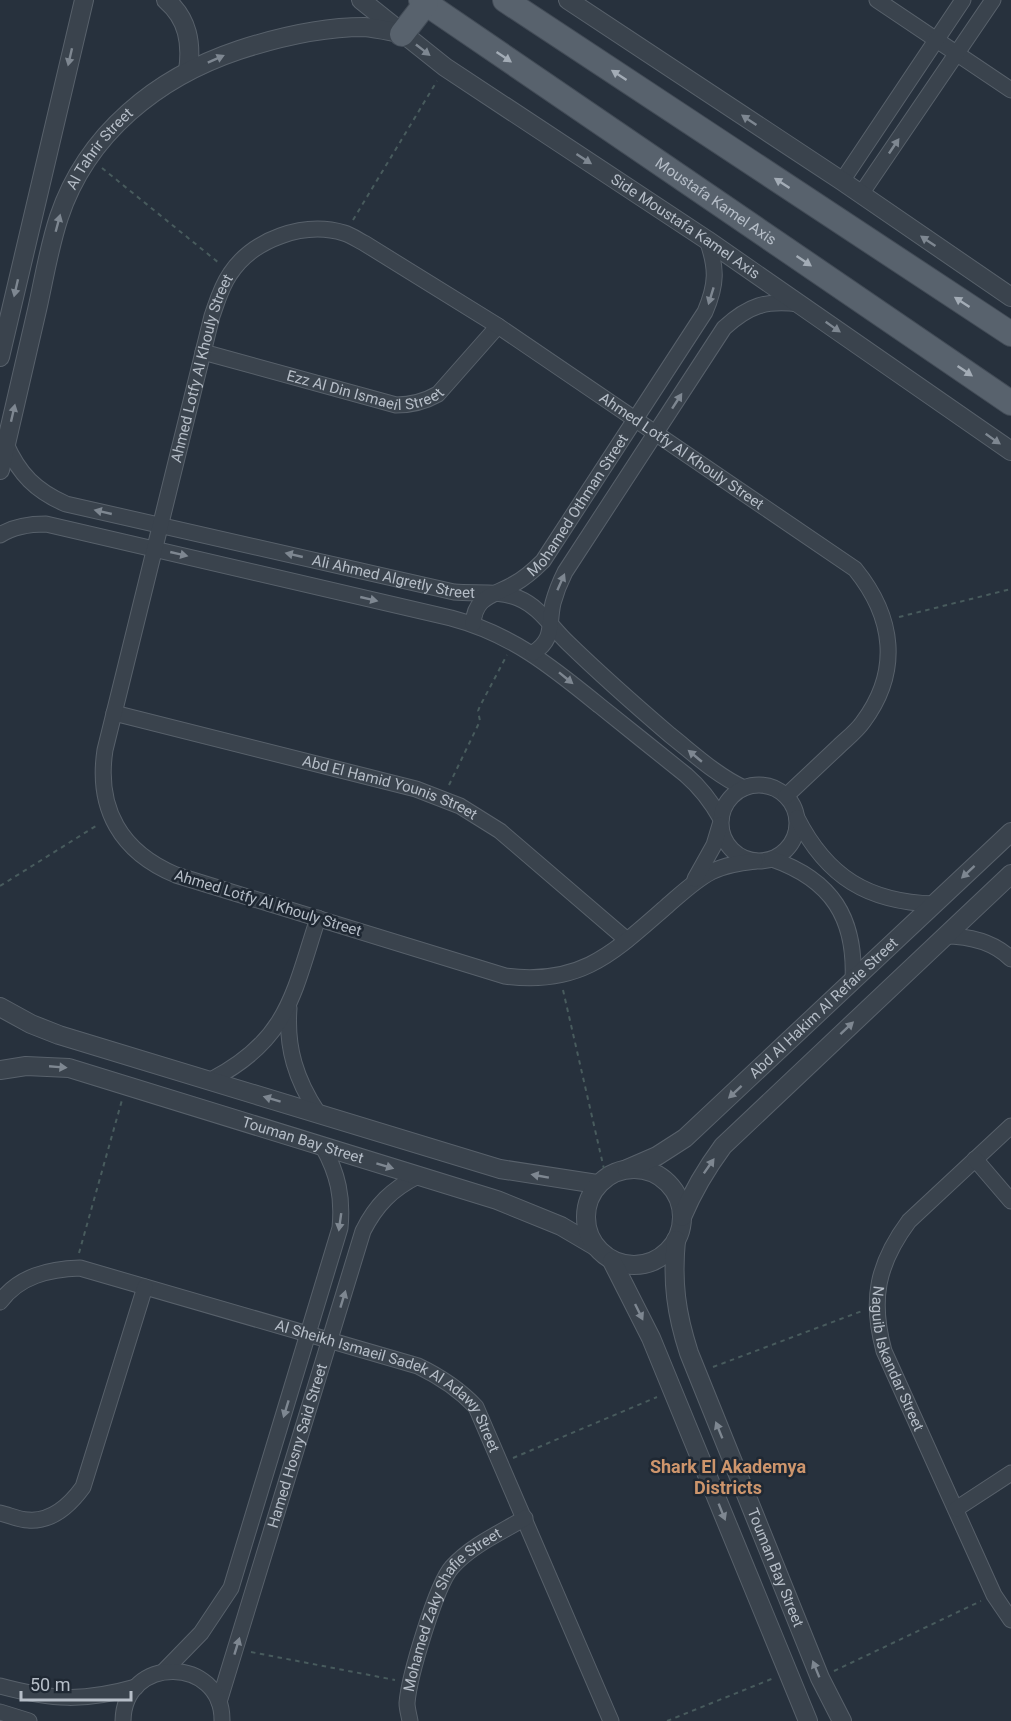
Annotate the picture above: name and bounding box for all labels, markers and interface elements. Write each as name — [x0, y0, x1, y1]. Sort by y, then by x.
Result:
one-way arrow — [415, 43, 431, 56]
one-way arrow — [65, 48, 75, 66]
one-way arrow — [496, 51, 512, 62]
one-way arrow — [208, 54, 225, 63]
one-way arrow — [611, 70, 627, 81]
street label: Al Tahrir Street — [63, 104, 137, 193]
one-way arrow — [741, 115, 757, 126]
one-way arrow — [888, 138, 899, 154]
one-way arrow — [576, 153, 592, 165]
street label: Moustafa Kamel Axis — [652, 154, 780, 249]
street label: Side Moustafa Kamel Axis — [608, 170, 763, 283]
one-way arrow — [774, 177, 790, 188]
one-way arrow — [54, 214, 63, 232]
one-way arrow — [920, 235, 936, 246]
one-way arrow — [795, 255, 811, 267]
street label: Ahmed Lotfy Al Khouly Street — [167, 271, 237, 464]
one-way arrow — [11, 278, 21, 297]
one-way arrow — [706, 287, 715, 305]
one-way arrow — [954, 296, 970, 307]
one-way arrow — [824, 321, 840, 333]
street label: Ezz Al Din Ismaeil Street — [285, 366, 448, 414]
one-way arrow — [956, 366, 973, 377]
street label: Ahmed Lotfy Al Khouly Street — [596, 389, 767, 513]
one-way arrow — [671, 393, 683, 409]
one-way arrow — [9, 404, 19, 422]
street label: Mohamed Othman Street — [523, 431, 632, 580]
one-way arrow — [984, 433, 1000, 445]
one-way arrow — [94, 507, 113, 516]
one-way arrow — [169, 550, 188, 560]
one-way arrow — [284, 550, 303, 560]
street label: Ali Ahmed Algretly Street — [310, 551, 475, 602]
one-way arrow — [556, 574, 565, 591]
one-way arrow — [359, 594, 378, 604]
one-way arrow — [558, 672, 574, 685]
one-way arrow — [688, 750, 703, 763]
street label: Abd El Hamid Younis Street — [301, 752, 481, 824]
one-way arrow — [962, 865, 976, 879]
street label: Ahmed Lotfy Al Khouly Street — [172, 866, 364, 940]
street label: Abd Al Hakim Al Refaie Street — [745, 934, 902, 1082]
one-way arrow — [839, 1022, 854, 1035]
one-way arrow — [49, 1062, 68, 1072]
one-way arrow — [728, 1085, 742, 1099]
one-way arrow — [263, 1094, 281, 1103]
street label: Touman Bay Street — [240, 1113, 366, 1167]
one-way arrow — [703, 1158, 715, 1174]
one-way arrow — [376, 1162, 394, 1171]
one-way arrow — [530, 1172, 549, 1181]
one-way arrow — [336, 1213, 345, 1232]
street label: Naguib Iskandar Street — [868, 1285, 928, 1434]
one-way arrow — [338, 1290, 348, 1308]
one-way arrow — [634, 1304, 644, 1321]
street label: Al Sheikh Ismaeil Sadek Al Adawy Street — [273, 1316, 503, 1455]
street label: Hamed Hosny Said Street — [264, 1361, 331, 1530]
one-way arrow — [280, 1400, 290, 1418]
one-way arrow — [714, 1420, 724, 1438]
district label: Shark El Akademya Districts — [650, 1456, 806, 1498]
one-way arrow — [717, 1503, 727, 1521]
street label: Touman Bay Street — [744, 1506, 807, 1630]
street label: Mohamed Zaky Shafie Street — [400, 1524, 505, 1693]
one-way arrow — [233, 1637, 242, 1655]
one-way arrow — [811, 1659, 821, 1677]
scale bar — [21, 1664, 130, 1702]
text: 50 m — [30, 1674, 70, 1695]

